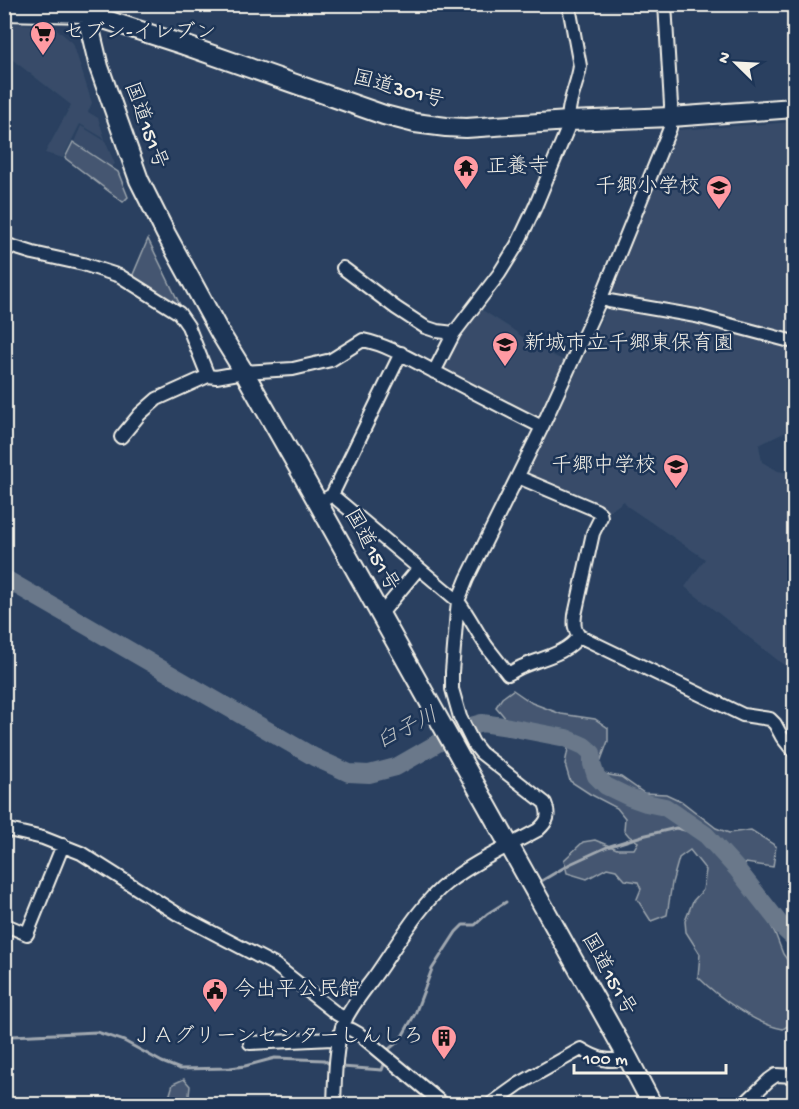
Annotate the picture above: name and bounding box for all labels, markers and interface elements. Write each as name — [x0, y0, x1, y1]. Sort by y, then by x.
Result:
supermarket icon: セブン-イレブン — [28, 19, 58, 57]
place label: セブン-イレブン — [63, 21, 217, 47]
north arrow — [706, 33, 766, 93]
text: N — [715, 49, 737, 67]
street label: 国道301号 — [349, 66, 447, 115]
street label: 国道151号 — [117, 79, 172, 173]
temple icon: 正養寺 — [451, 153, 481, 191]
place label: 正養寺 — [486, 154, 549, 181]
school or university icon: 千郷小学校 — [704, 173, 734, 211]
place label: 千郷小学校 — [595, 175, 700, 201]
school or university icon: 新城市立千郷東保育園 — [490, 330, 520, 368]
place label: 新城市立千郷東保育園 — [524, 331, 734, 358]
school or university icon: 千郷中学校 — [661, 452, 691, 490]
place label: 千郷中学校 — [551, 453, 656, 480]
street label: 国道151号 — [337, 505, 404, 597]
water label: 臼子川 — [373, 703, 443, 757]
street label: 国道151号 — [574, 929, 641, 1021]
public building icon: 今出平公民館 — [200, 976, 230, 1014]
place label: 今出平公民館 — [234, 978, 360, 1004]
building icon: ＪＡグリーンセンターしんしろ — [429, 1023, 459, 1061]
place label: ＪＡグリーンセンターしんしろ — [132, 1025, 424, 1051]
scale bar — [574, 1037, 726, 1075]
text: 100 m — [582, 1050, 628, 1071]

